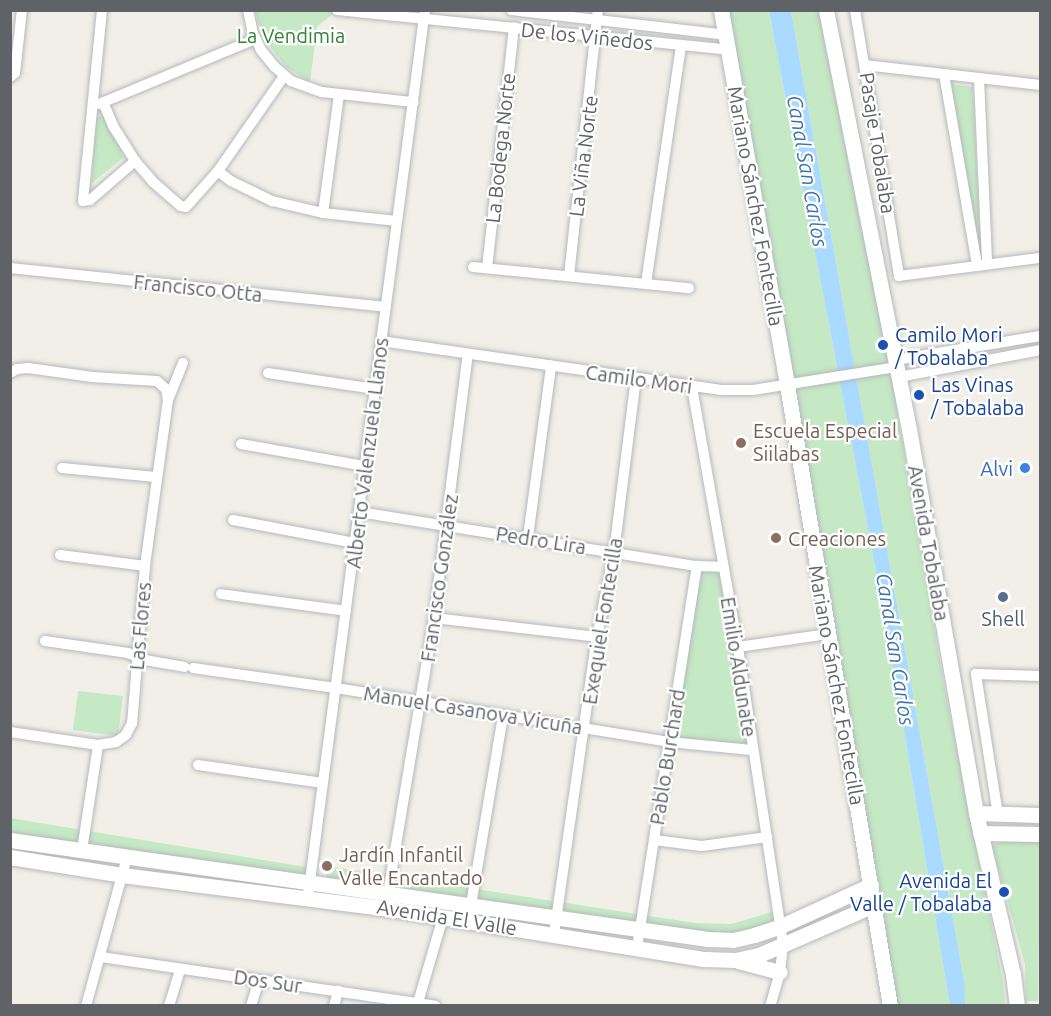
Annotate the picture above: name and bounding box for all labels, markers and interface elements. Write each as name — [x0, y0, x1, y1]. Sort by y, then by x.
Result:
street label: De los Viñedos — [520, 17, 654, 55]
park label: La Vendimia — [237, 23, 345, 47]
street label: Pasaje Tobalaba — [855, 71, 901, 215]
street label: La Bodega Norte — [480, 72, 520, 224]
street label: Mariano Sánchez Fontecilla — [723, 84, 789, 328]
water label: Canal San Carlos — [782, 93, 834, 249]
street label: La Viña Norte — [564, 94, 602, 218]
street label: Francisco Otta — [132, 269, 264, 307]
place label: Camilo Mori / Tobalaba — [895, 322, 1003, 369]
street label: Alberto Valenzuela Llanos — [341, 336, 393, 570]
marker: Camilo Mori / Tobalaba — [876, 338, 890, 352]
street label: Camilo Mori — [584, 360, 694, 398]
place label: Las Vinas / Tobalaba — [931, 372, 1024, 419]
marker: Las Vinas / Tobalaba — [912, 388, 926, 402]
place label: Escuela Especial Siilabas — [753, 419, 897, 466]
marker: Escuela Especial Siilabas — [734, 436, 748, 450]
place label: Alvi — [980, 456, 1013, 480]
marker: Alvi — [1018, 461, 1032, 475]
street label: Avenida Tobalaba — [903, 463, 955, 623]
street label: Francisco González — [415, 493, 463, 663]
street label: Pedro Lira — [494, 521, 588, 559]
place label: Creaciones — [788, 526, 886, 550]
marker: Creaciones — [769, 531, 783, 545]
street label: Exequiel Fontecilla — [577, 536, 627, 706]
street label: Mariano Sánchez Fontecilla — [804, 563, 870, 807]
water label: Canal San Carlos — [872, 571, 920, 727]
street label: Las Flores — [124, 581, 156, 671]
marker: Shell — [996, 590, 1010, 604]
street label: Emilio Aldunate — [716, 595, 762, 739]
place label: Shell — [981, 606, 1025, 630]
street label: Manuel Casanova Vicuña — [362, 681, 584, 739]
street label: Pablo Burchard — [644, 687, 690, 827]
place label: Jardín Infantil Valle Encantado — [339, 843, 483, 890]
marker: Jardín Infantil Valle Encantado — [320, 859, 334, 873]
place label: Avenida El Valle / Tobalaba — [850, 868, 992, 915]
marker: Avenida El Valle / Tobalaba — [997, 885, 1011, 899]
street label: Avenida El Valle — [375, 894, 519, 940]
street label: Dos Sur — [232, 964, 304, 998]

